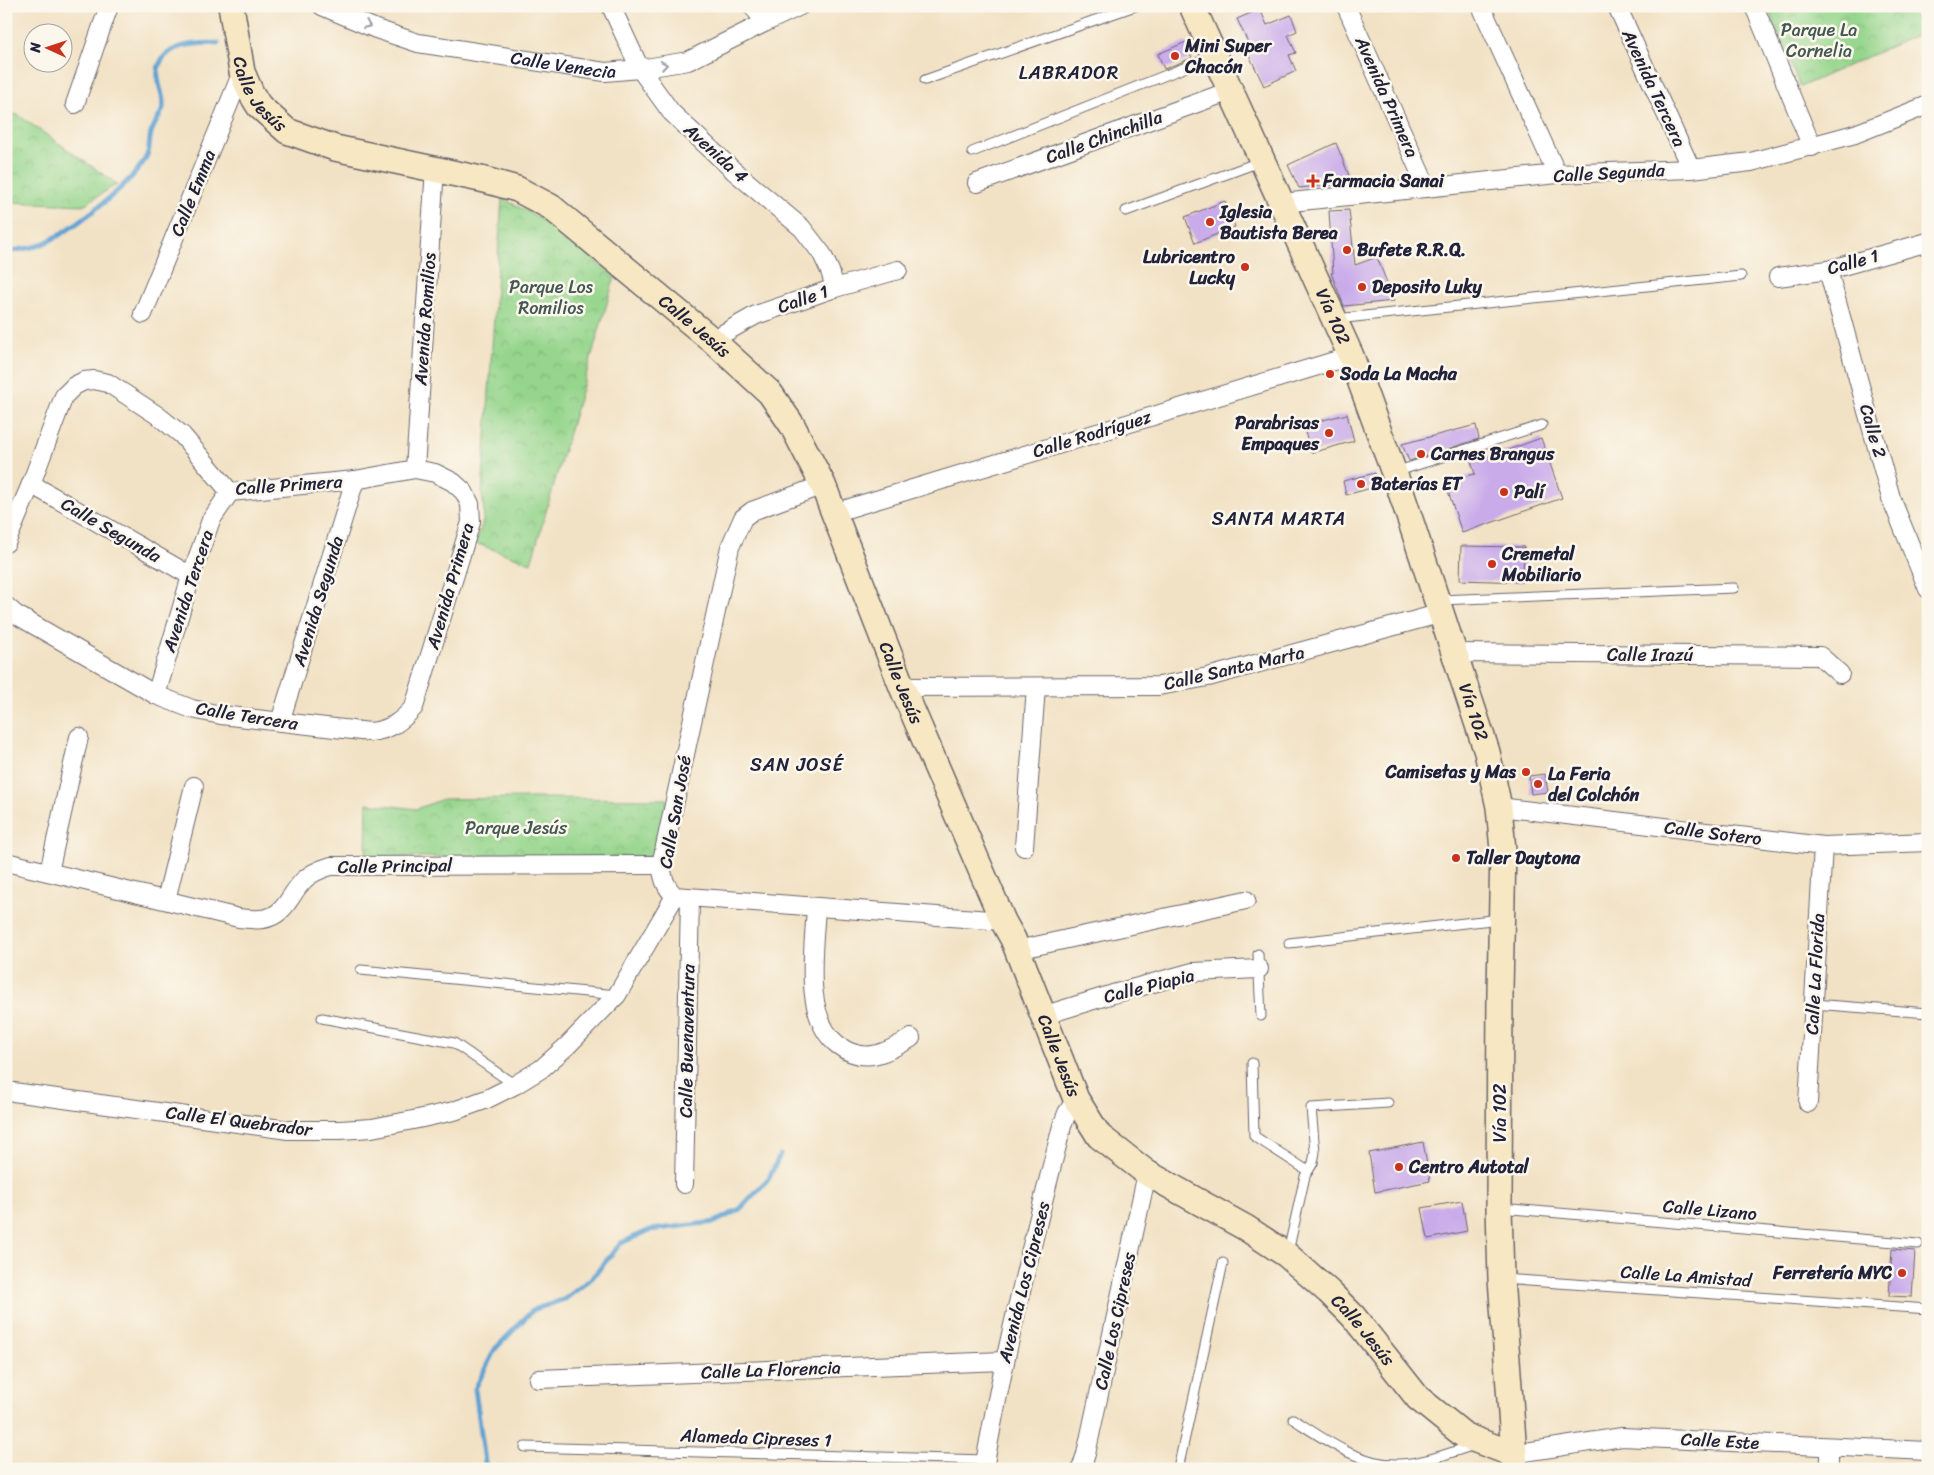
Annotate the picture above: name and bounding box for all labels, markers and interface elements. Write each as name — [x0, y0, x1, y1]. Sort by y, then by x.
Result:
park label: Parque La Cornelia — [1781, 14, 1857, 67]
one-way arrow — [362, 19, 371, 30]
north arrow — [22, 22, 72, 72]
street label: Avenida Tercera — [1612, 23, 1695, 152]
place label: Mini Super Chacón — [1184, 30, 1273, 83]
street label: Avenida Primera — [1346, 30, 1428, 163]
text: N — [23, 42, 48, 54]
street label: Calle Venecia — [508, 42, 617, 88]
marker: Mini Super Chacón — [1169, 50, 1181, 62]
street label: Calle Jesús — [224, 54, 295, 141]
district label: LABRADOR — [1019, 56, 1119, 89]
one-way arrow — [659, 61, 668, 71]
street label: Calle Chinchilla — [1041, 101, 1168, 173]
street label: Avenida 4 — [675, 114, 756, 191]
street label: Calle Emma — [161, 145, 225, 241]
street label: Calle Segunda — [1553, 154, 1666, 192]
place label: Farmacia Sanai — [1322, 165, 1445, 197]
marker: Farmacia Sanai — [1307, 175, 1319, 187]
place label: Iglesia Bautista Berea — [1219, 196, 1338, 249]
marker: Iglesia Bautista Berea — [1204, 216, 1216, 228]
place label: Bufete R.R.Q. — [1357, 234, 1466, 266]
street label: Calle 1 — [1824, 240, 1883, 284]
place label: Lubricentro Lucky — [1143, 241, 1236, 294]
marker: Bufete R.R.Q. — [1341, 244, 1353, 256]
street label: Avenida Romilios — [404, 251, 446, 387]
marker: Lubricentro Lucky — [1239, 261, 1251, 273]
park label: Parque Los Romilios — [509, 271, 594, 324]
place label: Deposito Luky — [1372, 271, 1483, 303]
street label: Calle 1 — [773, 275, 833, 323]
marker: Deposito Luky — [1356, 281, 1368, 293]
street label: Vía 102 — [1306, 283, 1360, 350]
street label: Calle Jesús — [651, 286, 739, 367]
place label: Soda La Macha — [1339, 358, 1458, 390]
marker: Soda La Macha — [1324, 368, 1336, 380]
street label: Calle 2 — [1850, 400, 1896, 462]
street label: Calle Rodríguez — [1029, 401, 1156, 467]
place label: Parabrisas Empaques — [1235, 407, 1320, 460]
marker: Parabrisas Empaques — [1323, 427, 1335, 439]
place label: Carnes Brangus — [1430, 438, 1555, 470]
marker: Carnes Brangus — [1415, 448, 1427, 460]
street label: Calle Primera — [235, 465, 344, 505]
place label: Baterías ET — [1371, 468, 1464, 500]
place label: Palí — [1514, 476, 1547, 508]
marker: Baterías ET — [1355, 478, 1367, 490]
marker: Palí — [1498, 486, 1510, 498]
street label: Calle Segunda — [55, 488, 168, 572]
district label: SANTA MARTA — [1212, 502, 1346, 535]
street label: Avenida Primera — [416, 519, 483, 654]
street label: Avenida Tercera — [153, 526, 223, 657]
street label: Avenida Segunda — [283, 532, 353, 671]
place label: Cremetal Mobiliario — [1501, 538, 1581, 591]
marker: Cremetal Mobiliario — [1486, 558, 1498, 570]
street label: Calle Santa Marta — [1161, 636, 1307, 700]
street label: Calle Jesús — [870, 637, 933, 730]
street label: Calle Irazú — [1607, 639, 1693, 671]
street label: Vía 102 — [1449, 679, 1498, 745]
street label: Calle Tercera — [194, 692, 301, 740]
district label: SAN JOSÉ — [750, 748, 845, 781]
street label: Calle San José — [649, 753, 701, 871]
place label: Camisetas y Mas — [1385, 756, 1517, 788]
place label: La Feria del Colchón — [1548, 758, 1640, 811]
marker: Camisetas y Mas — [1520, 766, 1532, 778]
marker: La Feria del Colchón — [1532, 778, 1544, 790]
street label: Calle Sotero — [1663, 811, 1763, 855]
park label: Parque Jesús — [465, 812, 568, 844]
place label: Taller Daytona — [1466, 842, 1581, 874]
street label: Calle Principal — [337, 849, 453, 883]
marker: Taller Daytona — [1450, 852, 1462, 864]
street label: Calle La Florida — [1796, 913, 1834, 1035]
street label: Calle Piapia — [1100, 959, 1198, 1013]
street label: Calle Buenaventura — [670, 963, 704, 1118]
street label: Calle Jesús — [1028, 1009, 1090, 1103]
street label: Vía 102 — [1484, 1084, 1516, 1142]
street label: Calle El Quebrador — [164, 1096, 315, 1146]
place label: Centro Autotal — [1408, 1151, 1530, 1183]
marker: Centro Autotal — [1393, 1161, 1405, 1173]
street label: Calle Lizano — [1662, 1190, 1758, 1230]
street label: Avenida Los Cipreses — [988, 1197, 1060, 1367]
street label: Calle Los Cipreses — [1085, 1249, 1145, 1393]
street label: Calle La Amistad — [1619, 1255, 1754, 1297]
place label: Ferretería MYC — [1772, 1257, 1892, 1289]
marker: Ferretería MYC — [1896, 1267, 1908, 1279]
street label: Calle Jesús — [1323, 1286, 1404, 1374]
street label: Calle La Florencia — [700, 1352, 842, 1388]
street label: Alameda Cipreses 1 — [679, 1419, 832, 1457]
street label: Calle Este — [1680, 1423, 1760, 1459]

